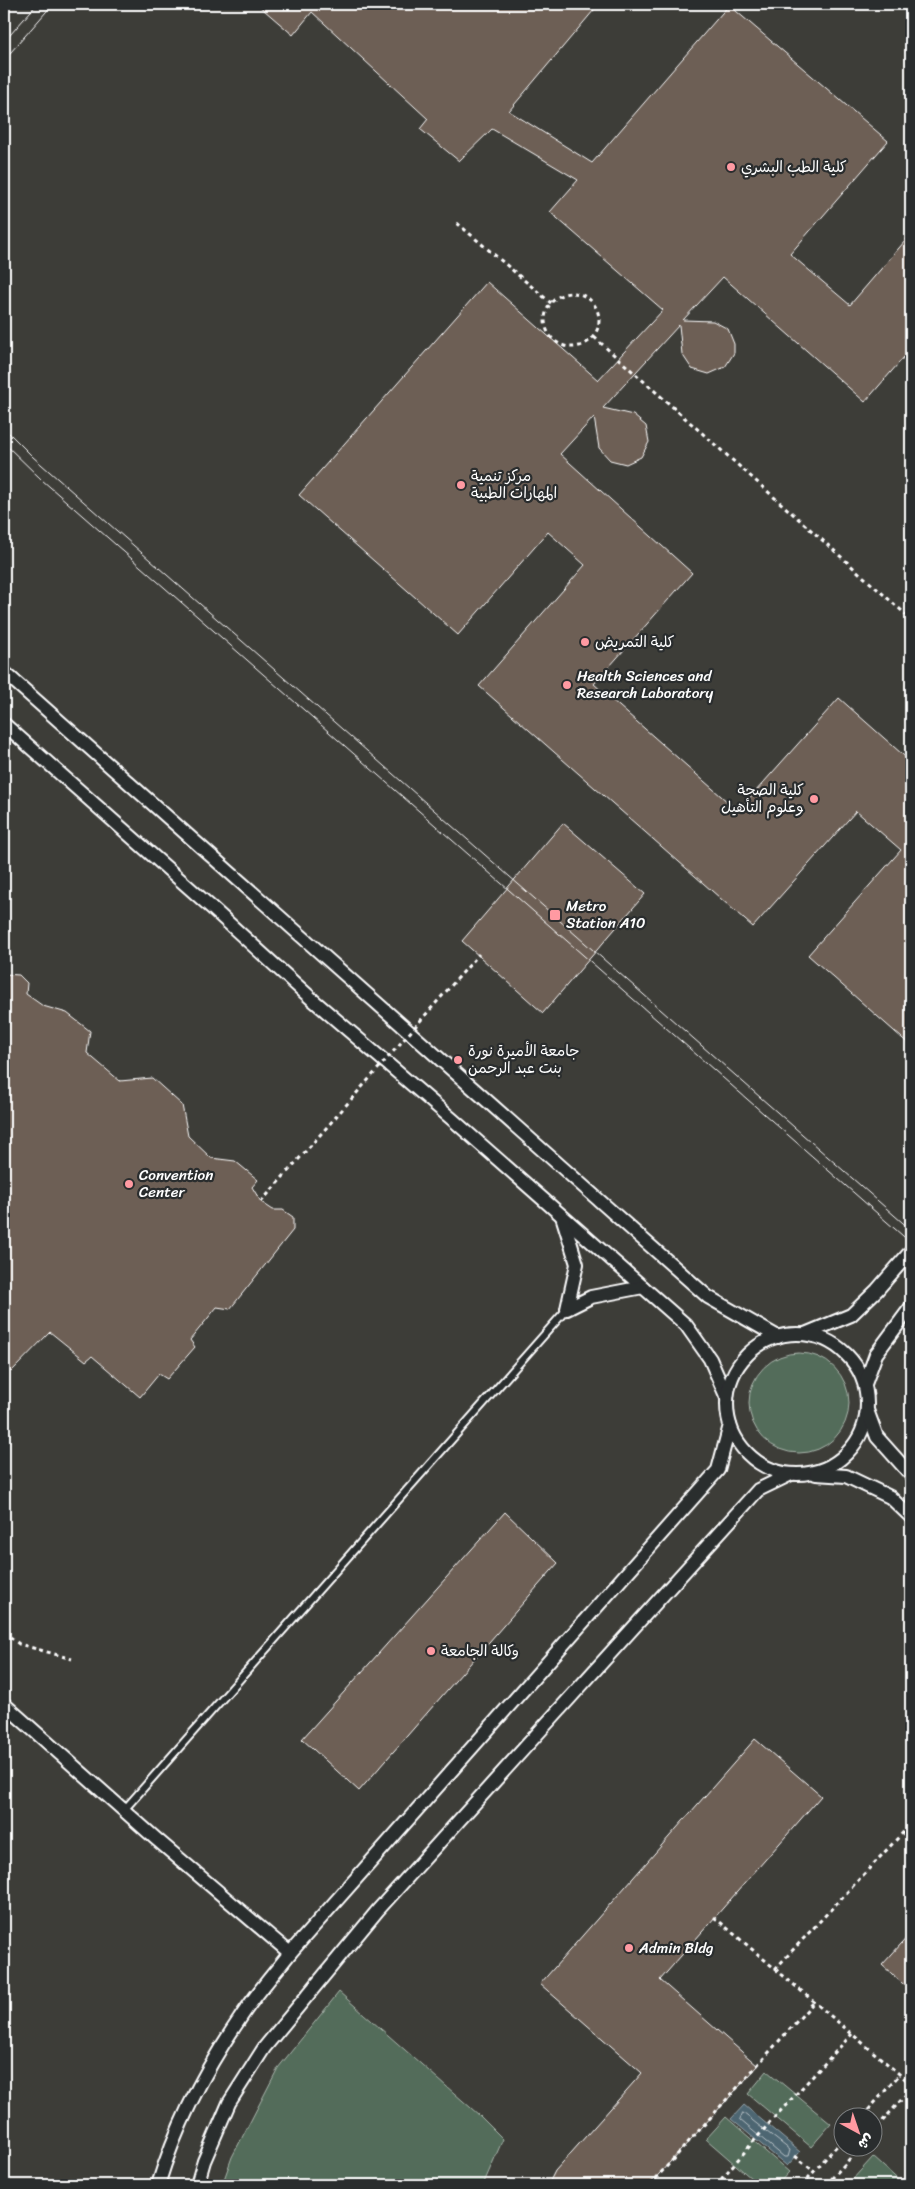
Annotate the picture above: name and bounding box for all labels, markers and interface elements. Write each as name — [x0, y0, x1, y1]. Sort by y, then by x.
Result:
place label: كلية الطب البشري — [741, 154, 847, 180]
marker: كلية الطب البشري — [725, 161, 737, 173]
place label: مركز تنمية المهارات الطبية — [471, 463, 557, 506]
marker: مركز تنمية المهارات الطبية — [455, 479, 467, 491]
place label: كلية التمريض — [595, 629, 674, 655]
marker: كلية التمريض — [579, 636, 591, 648]
place label: Health Sciences and Research Laboratory — [577, 663, 713, 706]
marker: Health Sciences and Research Laboratory — [561, 679, 573, 691]
place label: كلية الصحة وعلوم التأهيل — [721, 777, 804, 820]
marker: كلية الصحة وعلوم التأهيل — [808, 793, 820, 805]
place label: Metro Station A10 — [566, 893, 645, 936]
marker: Metro Station A10 — [548, 908, 562, 922]
place label: جامعة الأميرة نورة بنت عبد الرحمن — [468, 1038, 580, 1081]
marker: جامعة الأميرة نورة بنت عبد الرحمن — [452, 1054, 464, 1066]
place label: Convention Center — [139, 1162, 213, 1205]
marker: Convention Center — [123, 1178, 135, 1190]
place label: وكالة الجامعة — [441, 1638, 519, 1664]
marker: وكالة الجامعة — [425, 1645, 437, 1657]
place label: Admin Bldg — [638, 1935, 714, 1961]
marker: Admin Bldg — [623, 1942, 635, 1954]
north arrow — [832, 2106, 882, 2156]
text: ش — [852, 2127, 880, 2156]

